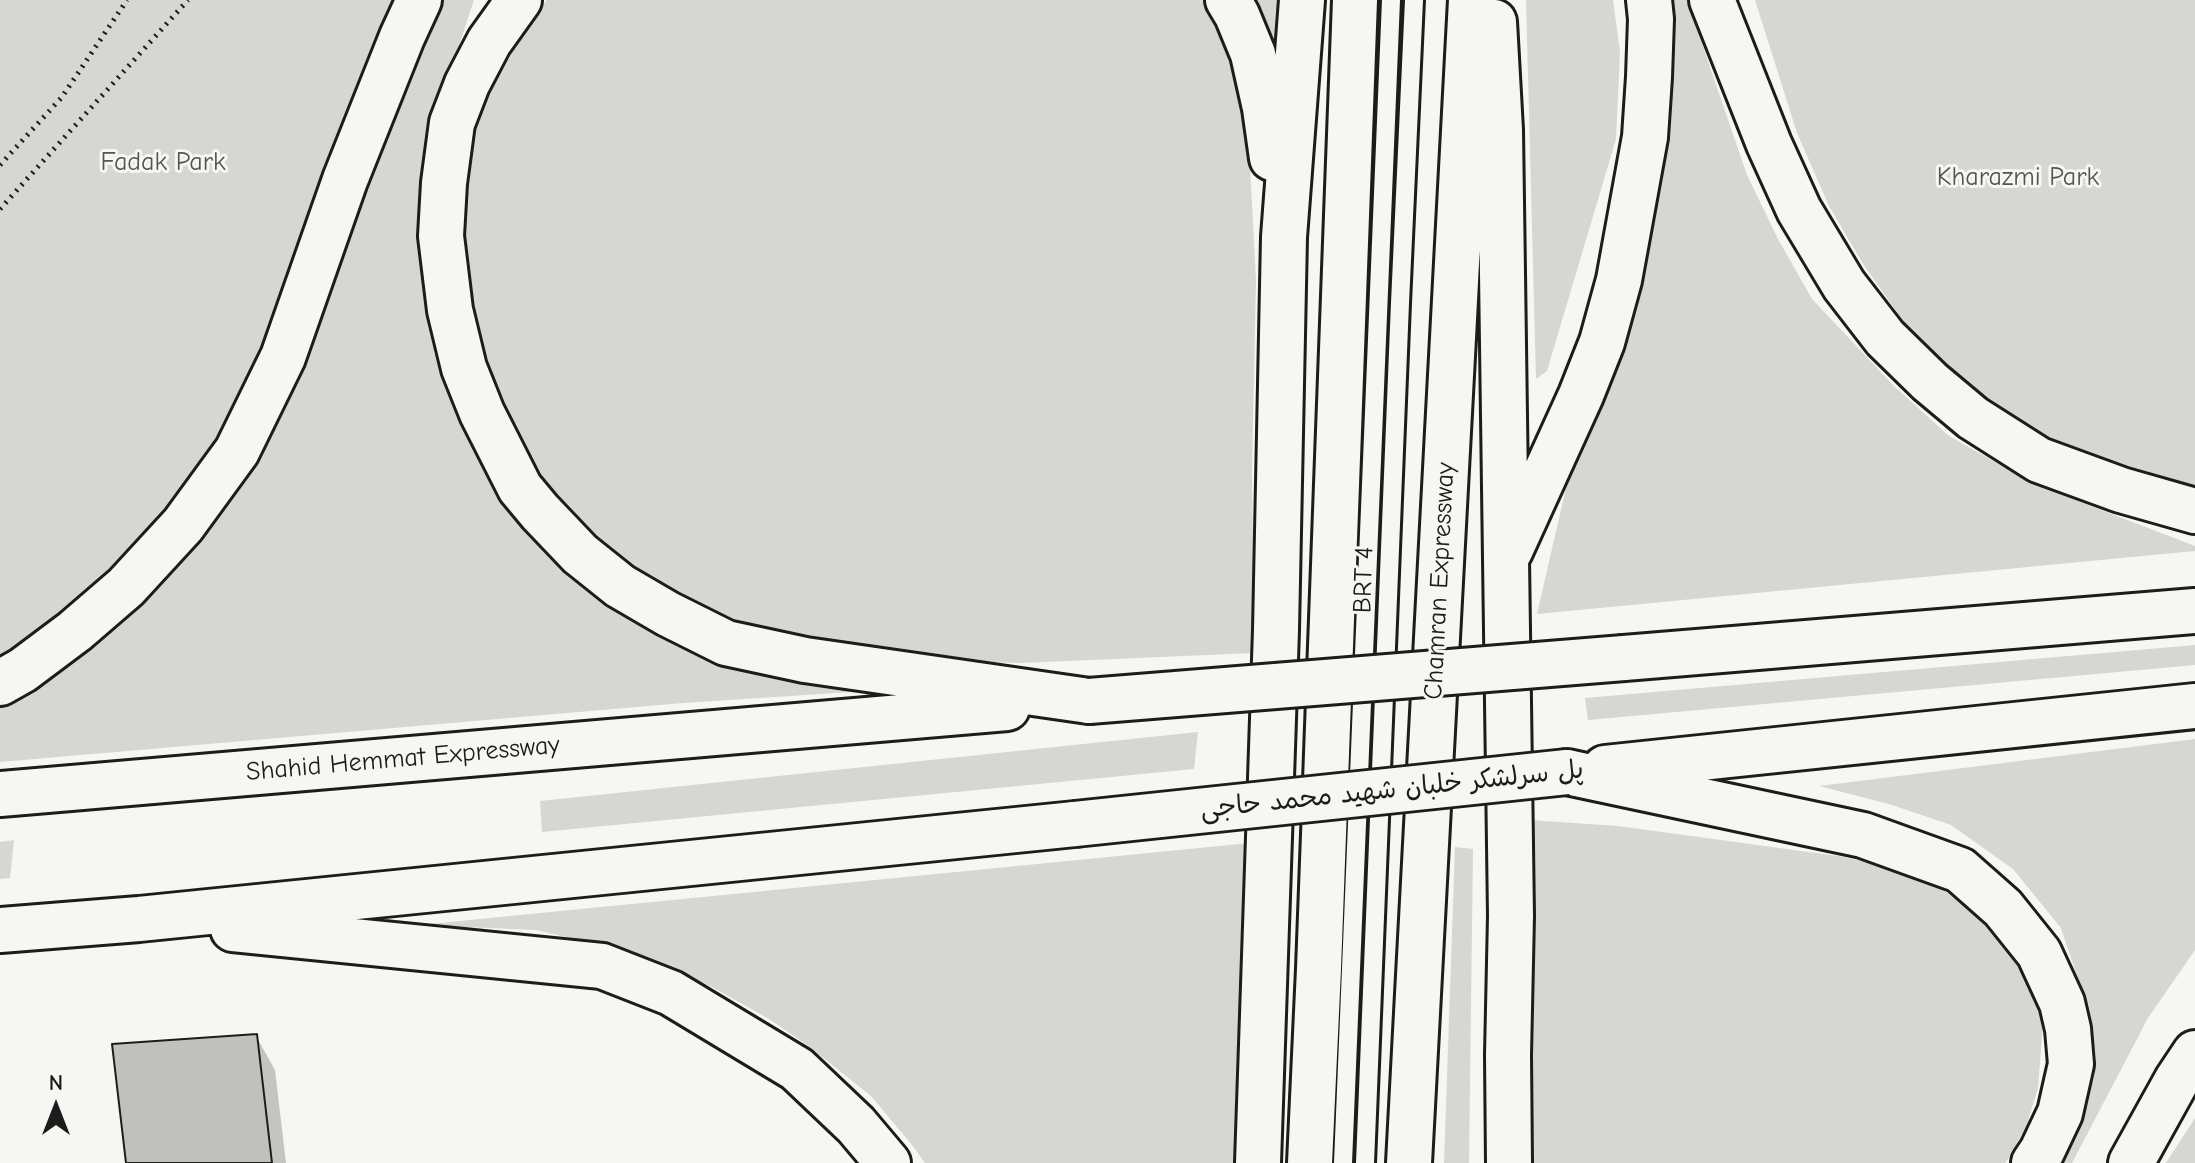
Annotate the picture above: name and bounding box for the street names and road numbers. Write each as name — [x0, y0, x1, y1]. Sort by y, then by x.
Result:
street label: Chamran Expressway — [1418, 462, 1462, 700]
street label: BRT 4 — [1347, 546, 1381, 614]
street label: Shahid Hemmat Expressway — [245, 730, 561, 788]
street label: پل سرلشکر خلبان شهید محمد حاجی — [1199, 754, 1585, 826]

